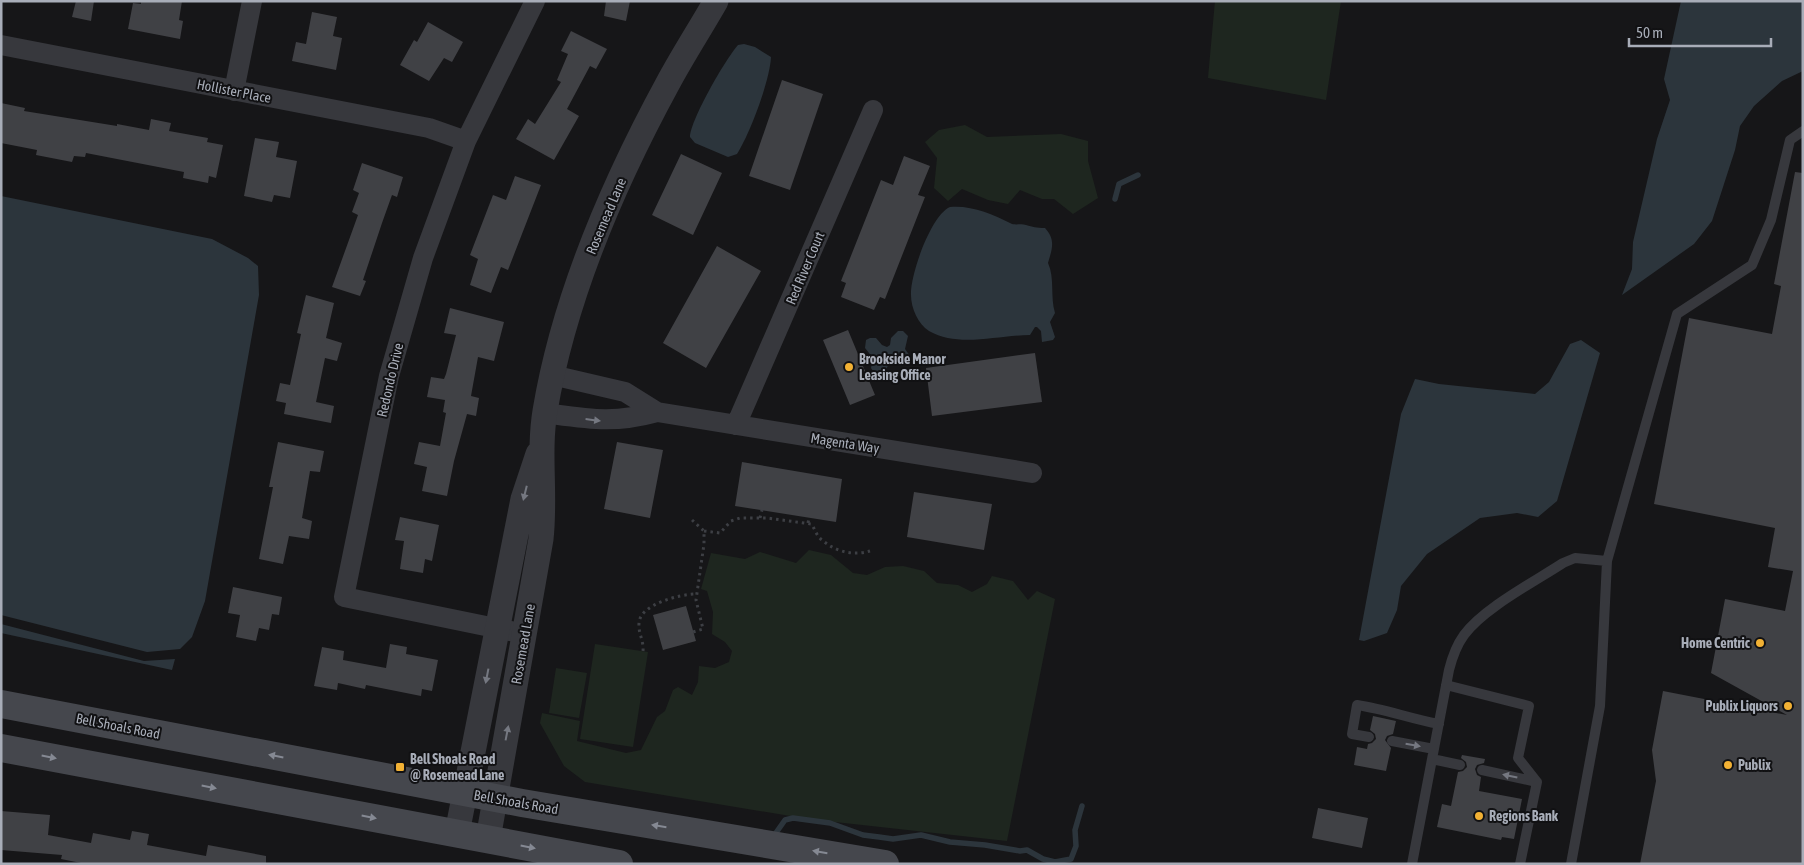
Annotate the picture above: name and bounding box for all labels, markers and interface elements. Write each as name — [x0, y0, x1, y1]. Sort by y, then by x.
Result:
scale bar — [1629, 15, 1772, 47]
text: 50 m — [1636, 24, 1663, 41]
street label: Hollister Place — [196, 76, 272, 106]
street label: Rosemead Lane — [583, 175, 629, 257]
street label: Red River Court — [782, 229, 828, 307]
street label: Redondo Drive — [374, 341, 406, 419]
place label: Brookside Manor Leasing Office — [859, 351, 946, 383]
marker: Brookside Manor Leasing Office — [843, 361, 855, 373]
one-way arrow — [585, 416, 601, 424]
street label: Magenta Way — [810, 430, 881, 456]
one-way arrow — [521, 485, 529, 500]
street label: Rosemead Lane — [508, 603, 538, 685]
place label: Home Centric — [1681, 635, 1751, 651]
marker: Home Centric — [1754, 637, 1766, 649]
one-way arrow — [483, 668, 491, 684]
place label: Publix Liquors — [1706, 698, 1778, 714]
marker: Publix Liquors — [1782, 700, 1794, 712]
street label: Bell Shoals Road — [75, 710, 161, 742]
one-way arrow — [503, 725, 511, 741]
one-way arrow — [1405, 741, 1421, 749]
place label: Bell Shoals Road @ Rosemead Lane — [410, 751, 504, 783]
one-way arrow — [268, 752, 284, 760]
one-way arrow — [42, 753, 58, 761]
place label: Publix — [1738, 757, 1771, 773]
marker: Publix — [1722, 759, 1734, 771]
marker: Bell Shoals Road @ Rosemead Lane — [394, 761, 406, 773]
one-way arrow — [1502, 772, 1517, 780]
one-way arrow — [201, 783, 217, 791]
street label: Bell Shoals Road — [473, 787, 559, 817]
place label: Regions Bank — [1489, 808, 1559, 824]
marker: Regions Bank — [1473, 810, 1485, 822]
one-way arrow — [361, 813, 377, 821]
one-way arrow — [651, 821, 667, 829]
one-way arrow — [521, 843, 537, 851]
one-way arrow — [811, 848, 827, 856]

